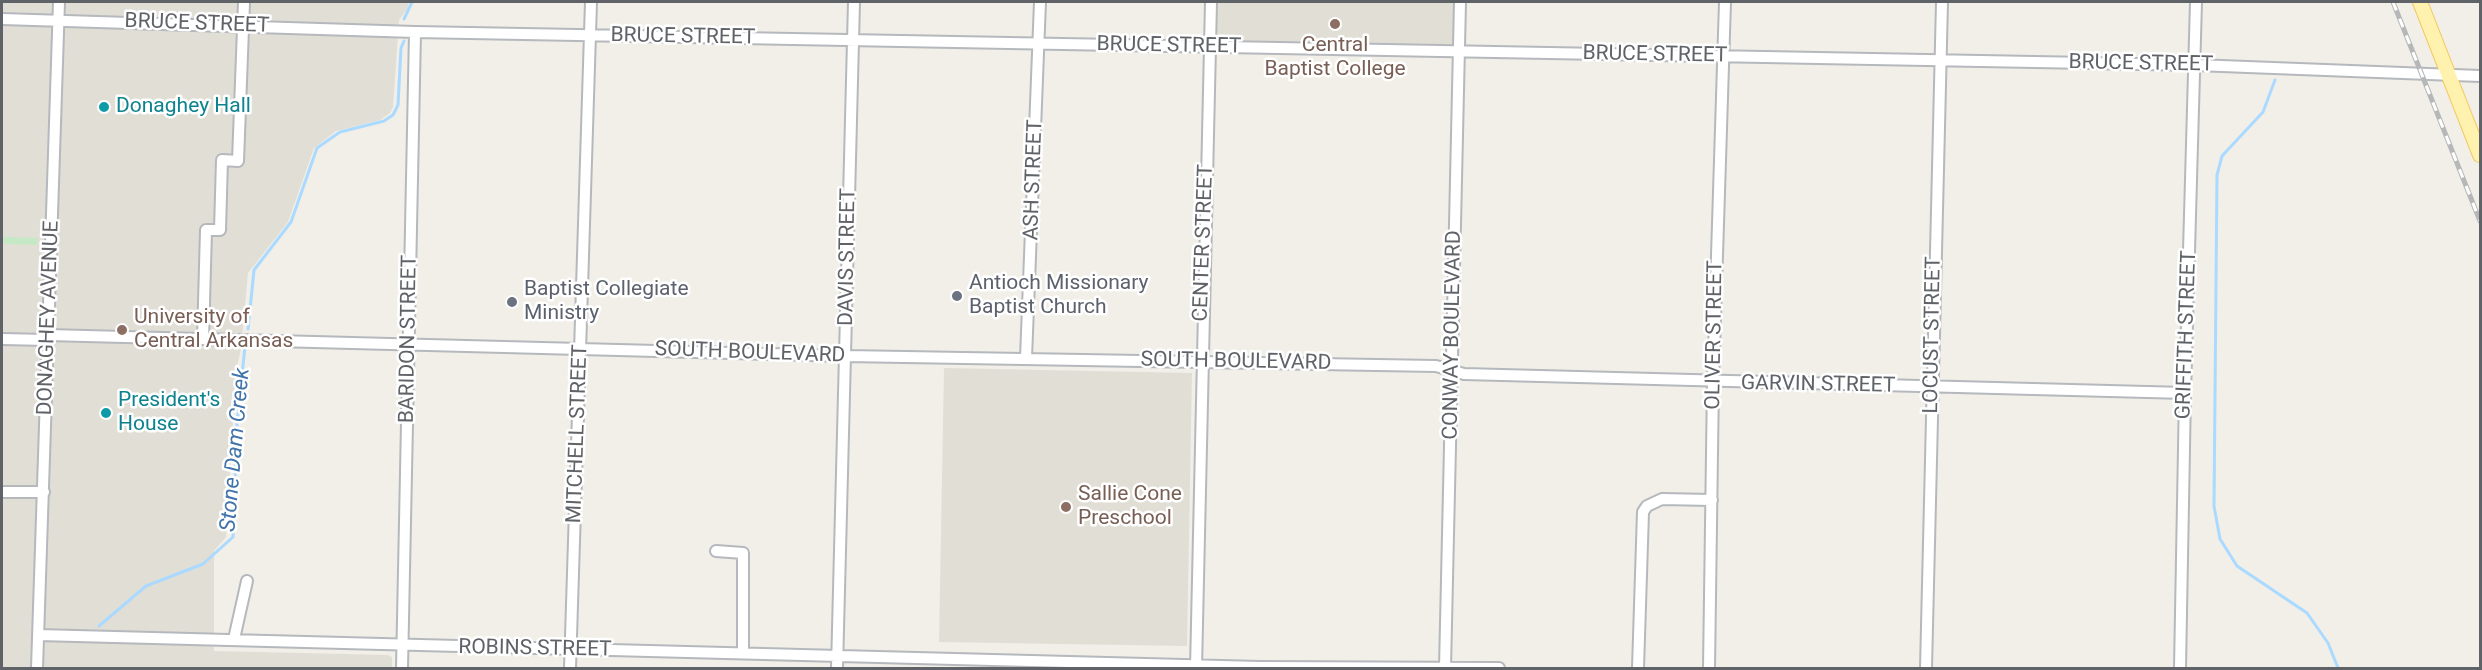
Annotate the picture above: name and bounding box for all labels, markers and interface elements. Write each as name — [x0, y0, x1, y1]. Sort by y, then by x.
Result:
street label: BRUCE STREET — [124, 9, 270, 39]
marker: Central Baptist College — [1328, 17, 1342, 31]
street label: BRUCE STREET — [610, 23, 756, 51]
street label: BRUCE STREET — [1096, 32, 1242, 60]
place label: Central Baptist College — [1264, 33, 1406, 83]
street label: BRUCE STREET — [1582, 41, 1728, 69]
street label: BRUCE STREET — [2068, 50, 2214, 78]
place label: Donaghey Hall — [116, 94, 251, 120]
marker: Donaghey Hall — [97, 100, 111, 114]
street label: ASH STREET — [1019, 119, 1049, 241]
street label: CENTER STREET — [1189, 164, 1219, 322]
street label: DAVIS STREET — [834, 188, 862, 326]
street label: DONAGHEY AVENUE — [33, 220, 65, 416]
street label: CONWAY BOULEVARD — [1439, 230, 1467, 440]
street label: GRIFFITH STREET — [2171, 250, 2203, 420]
street label: BARIDON STREET — [395, 255, 423, 423]
street label: LOCUST STREET — [1919, 256, 1947, 414]
street label: OLIVER STREET — [1701, 260, 1729, 410]
place label: Antioch Missionary Baptist Church — [969, 271, 1148, 321]
place label: Baptist Collegiate Ministry — [524, 277, 689, 327]
marker: Antioch Missionary Baptist Church — [950, 289, 964, 303]
marker: Baptist Collegiate Ministry — [505, 295, 519, 309]
place label: University of Central Arkansas — [134, 305, 293, 355]
marker: University of Central Arkansas — [115, 323, 129, 337]
street label: SOUTH BOULEVARD — [654, 337, 846, 369]
street label: MITCHELL STREET — [562, 344, 594, 524]
street label: SOUTH BOULEVARD — [1140, 348, 1332, 376]
water label: Stone Dam Creek — [216, 367, 256, 533]
street label: GARVIN STREET — [1741, 371, 1895, 399]
place label: President's House — [118, 388, 220, 438]
marker: President's House — [99, 406, 113, 420]
place label: Sallie Cone Preschool — [1078, 482, 1182, 532]
marker: Sallie Cone Preschool — [1059, 500, 1073, 514]
street label: ROBINS STREET — [458, 635, 612, 663]

